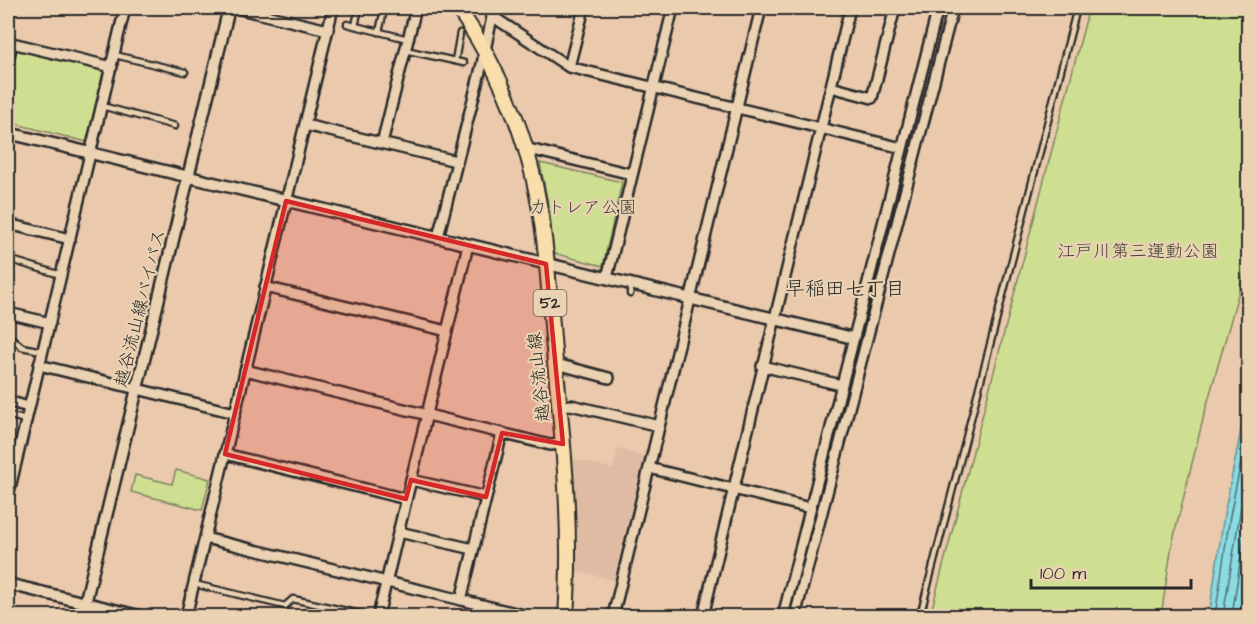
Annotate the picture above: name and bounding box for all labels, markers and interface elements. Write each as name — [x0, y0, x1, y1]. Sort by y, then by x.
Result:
park label: カトレア公園 — [529, 195, 637, 220]
street label: 越谷流山線バイパス — [108, 227, 172, 389]
park label: 江戸川第三運動公園 — [1057, 239, 1219, 264]
district label: 早稲田七丁目 — [785, 275, 905, 303]
road number: 52 — [534, 290, 566, 316]
street label: 越谷流山線 — [522, 331, 556, 423]
scale bar — [1031, 552, 1192, 590]
text: 100 m — [1040, 561, 1086, 586]

